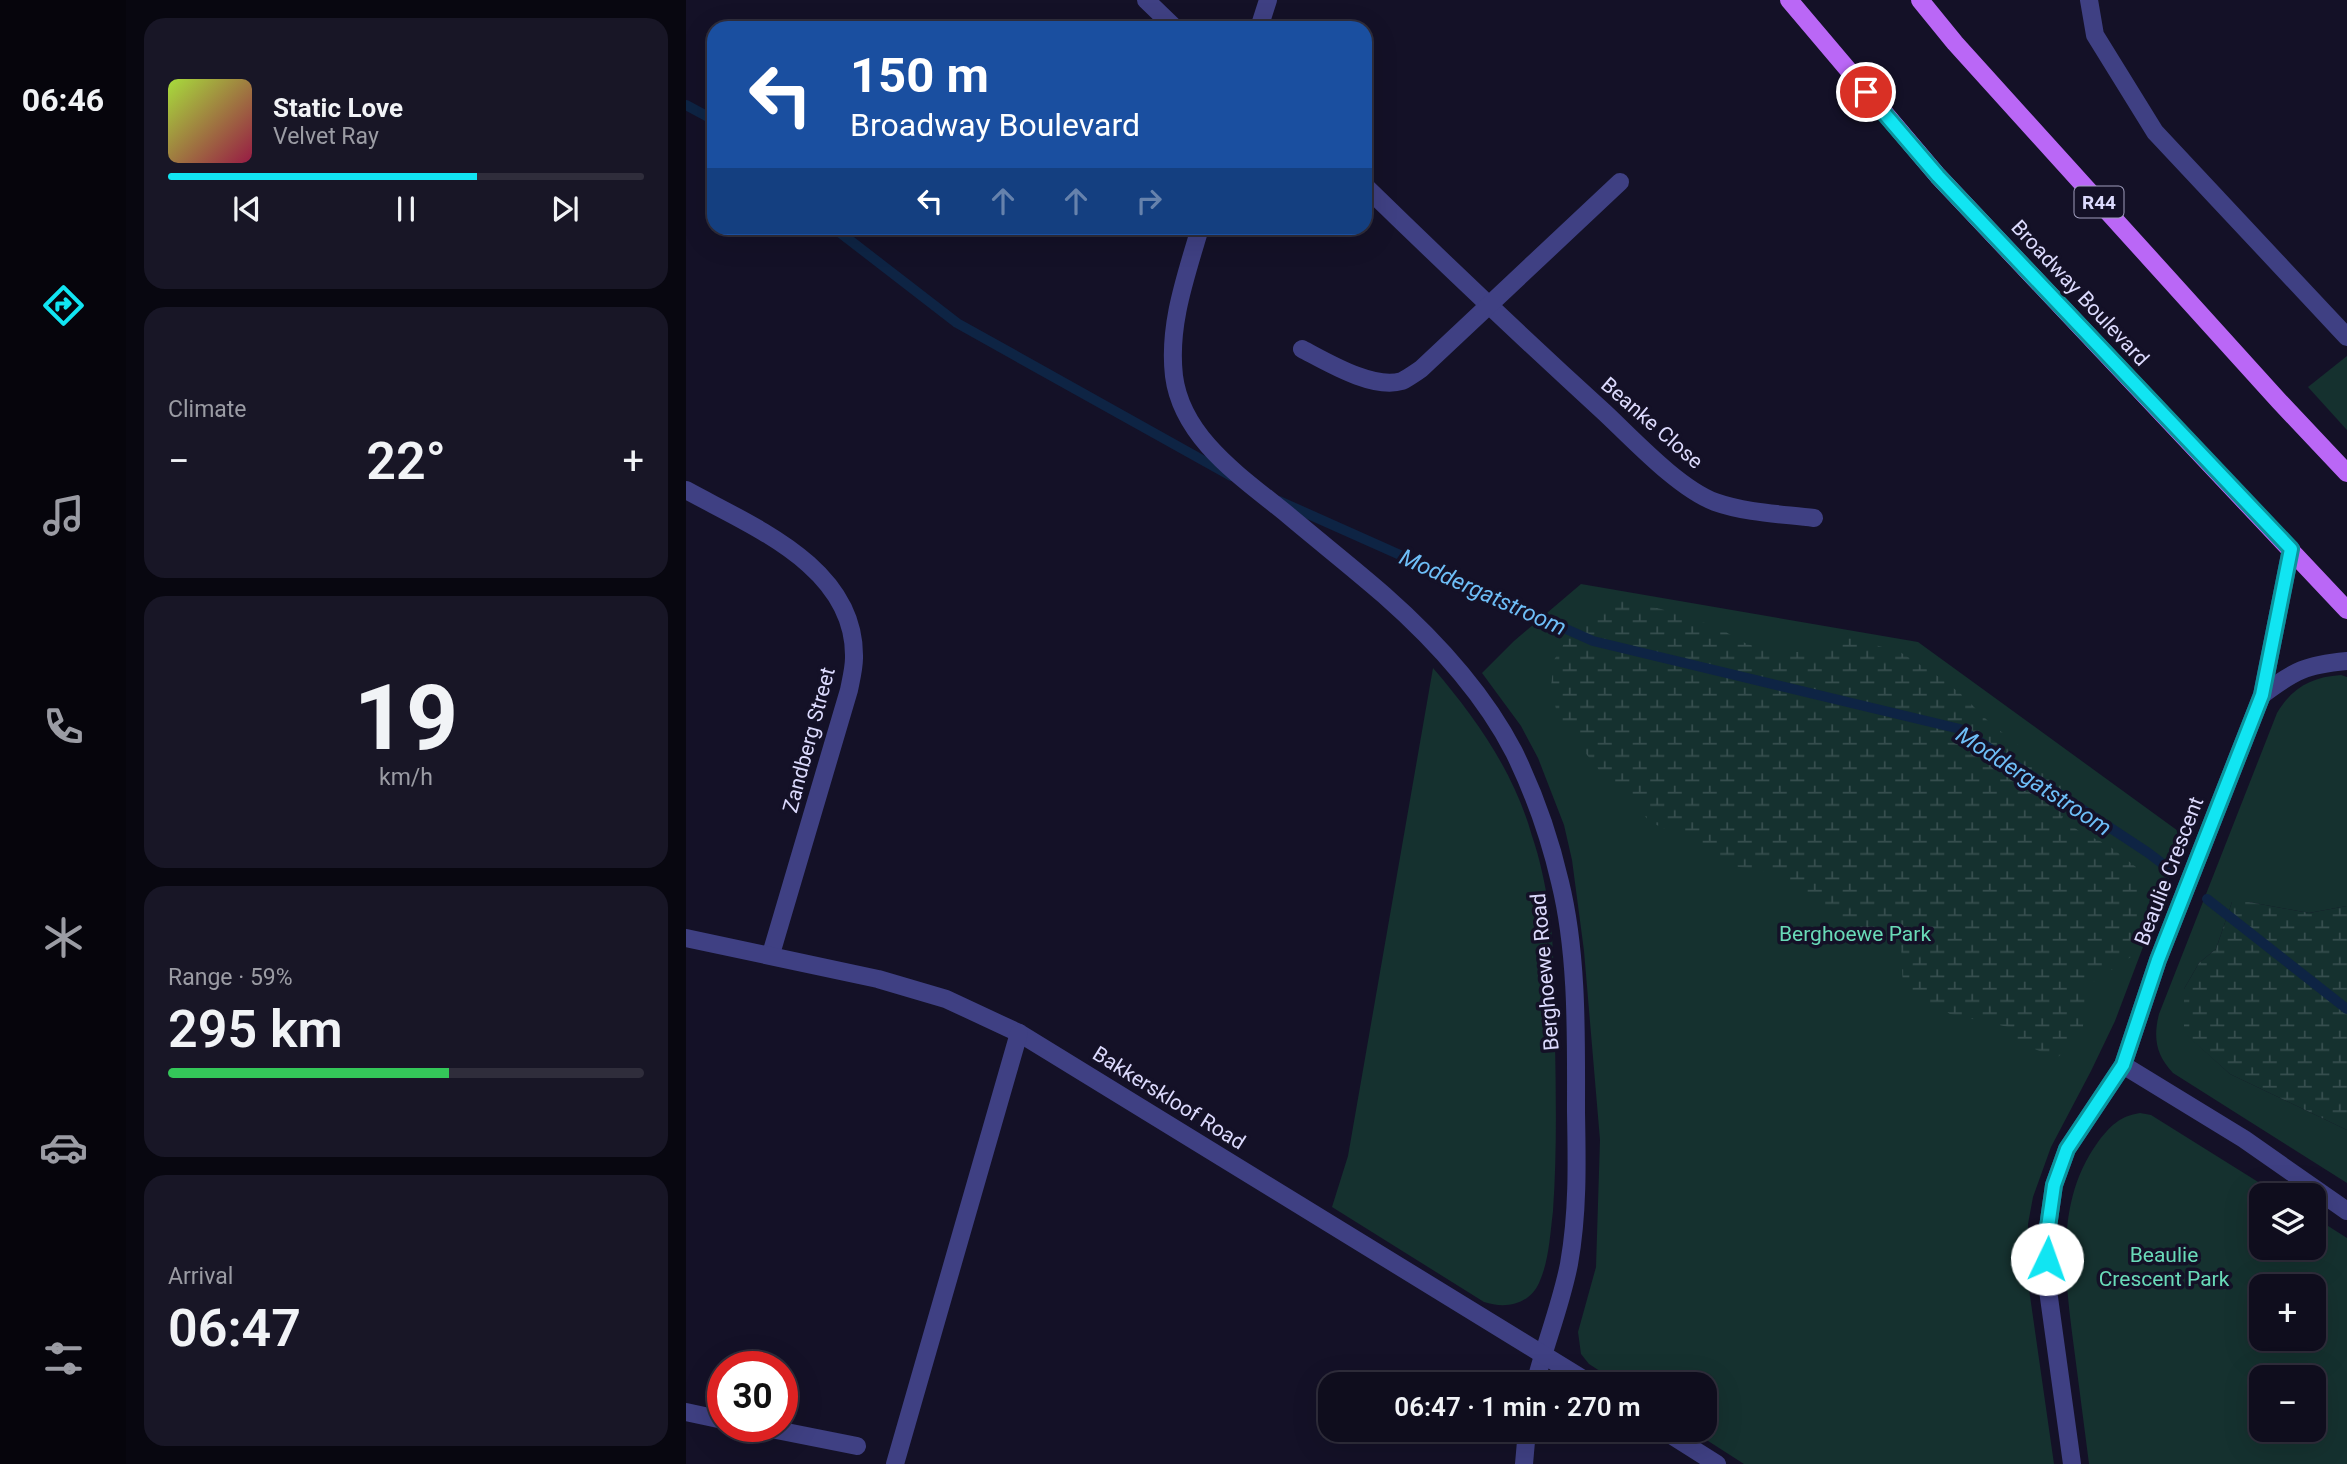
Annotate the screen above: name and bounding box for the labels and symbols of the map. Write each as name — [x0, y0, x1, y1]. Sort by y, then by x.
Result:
pin — [1836, 62, 1896, 122]
road number: R44 — [2074, 186, 2124, 218]
street label: Broadway Boulevard — [2006, 215, 2154, 371]
street label: Beanke Close — [1596, 372, 1708, 474]
water label: Moddergatstroom — [1395, 544, 1570, 641]
street label: Zandberg Street — [778, 664, 840, 815]
water label: Moddergatstroom — [1951, 721, 2116, 842]
street label: Beaulie Crescent — [2130, 793, 2208, 949]
street label: Berghoewe Road — [1526, 892, 1564, 1052]
park label: Berghoewe Park — [1779, 922, 1931, 946]
street label: Bakkerskloof Road — [1088, 1041, 1250, 1155]
position arrow — [2010, 1222, 2084, 1296]
park label: Beaulie Crescent Park — [2099, 1243, 2230, 1291]
speed limit sign: 30 — [707, 1351, 798, 1442]

